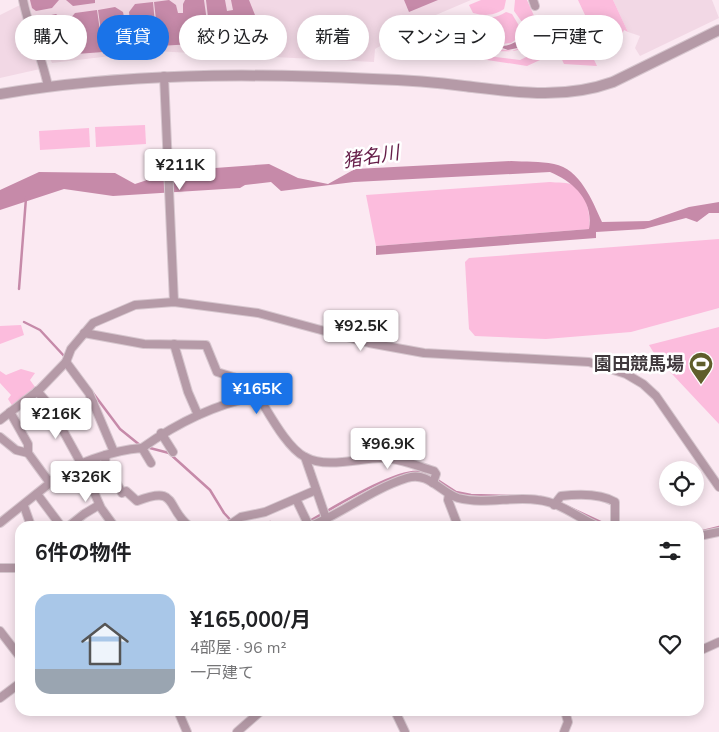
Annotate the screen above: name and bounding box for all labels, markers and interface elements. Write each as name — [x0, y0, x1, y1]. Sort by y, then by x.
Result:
chip: 購入 — [15, 15, 87, 60]
chip: 賃貸 — [97, 15, 169, 60]
chip: 絞り込み — [179, 15, 287, 60]
chip: 新着 — [297, 15, 369, 60]
chip: マンション — [379, 15, 505, 60]
chip: 一戸建て — [515, 15, 623, 60]
water label: 猪名川 — [341, 139, 403, 174]
pin: ¥211K — [145, 148, 215, 191]
text: ¥211K — [155, 154, 205, 176]
pin: ¥92.5K — [320, 310, 402, 352]
text: ¥92.5K — [335, 315, 388, 337]
sports icon: 園田競馬場 — [688, 351, 714, 385]
place label: 園田競馬場 — [594, 352, 684, 376]
pin: ¥165K — [222, 372, 292, 415]
text: ¥165K — [232, 378, 282, 400]
pin: ¥216K — [21, 398, 91, 440]
text: ¥216K — [31, 403, 81, 425]
pin: ¥96.9K — [347, 428, 429, 470]
text: ¥96.9K — [362, 433, 415, 455]
pin: ¥326K — [51, 460, 121, 503]
map controls — [659, 461, 704, 506]
button: locate — [659, 461, 704, 506]
text: ¥326K — [61, 466, 111, 488]
icon: filters — [656, 537, 684, 565]
text: 6件の物件 — [35, 539, 132, 567]
text: ¥165,000/月 — [190, 606, 311, 634]
icon: home — [75, 614, 135, 674]
icon: heart — [656, 630, 684, 658]
text: 4部屋 · 96 m² — [190, 637, 287, 659]
text: 一戸建て — [190, 662, 254, 684]

